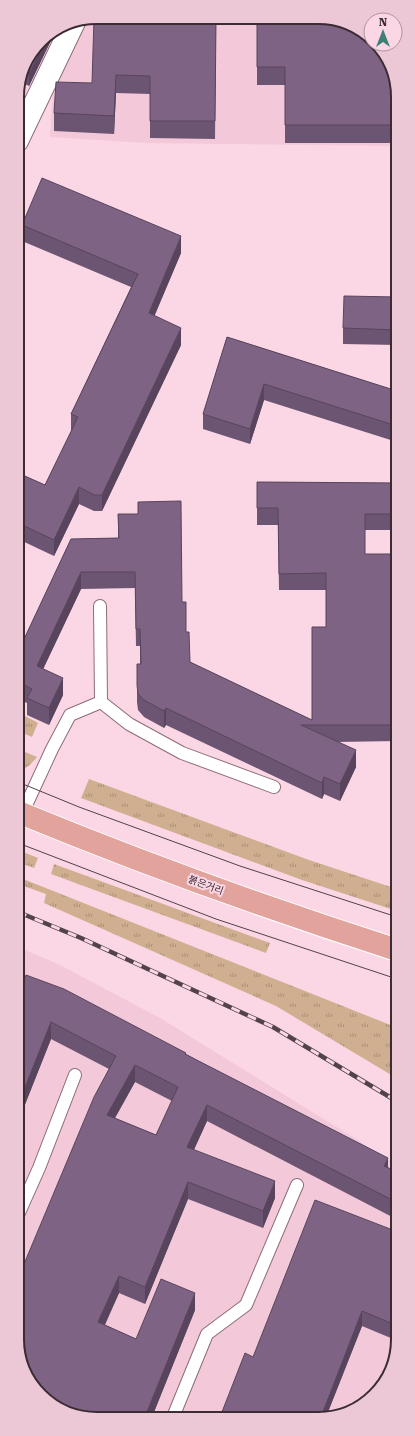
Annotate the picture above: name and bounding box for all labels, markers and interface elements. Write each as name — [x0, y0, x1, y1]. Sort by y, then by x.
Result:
north arrow — [363, 12, 403, 52]
text: N — [379, 16, 388, 29]
street label: 붉은거리 — [187, 873, 225, 897]

